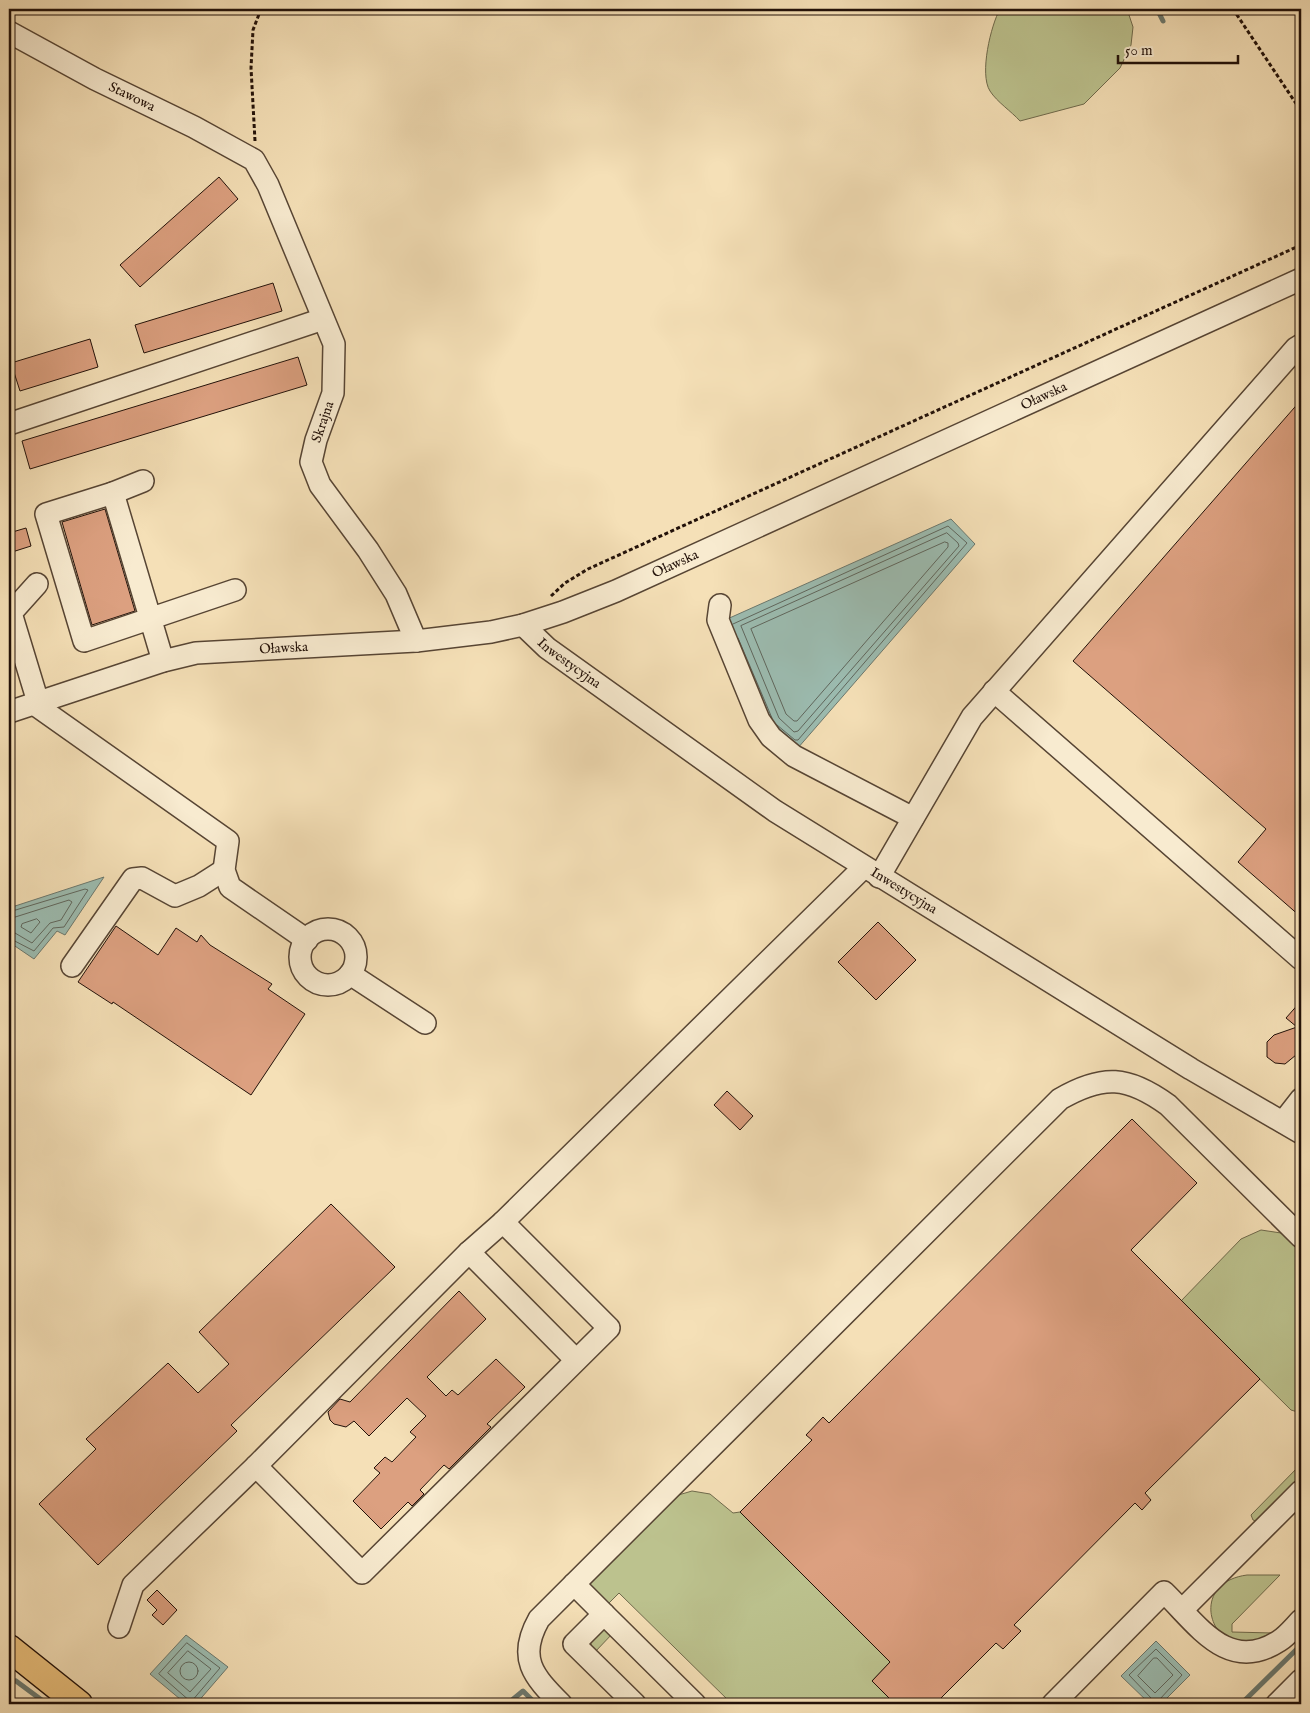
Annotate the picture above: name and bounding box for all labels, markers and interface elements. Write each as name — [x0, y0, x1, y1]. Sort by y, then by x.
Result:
scale bar — [1118, 32, 1238, 64]
text: 50 m — [1125, 41, 1153, 60]
street label: Stawowa — [106, 78, 159, 116]
street label: Oławska — [1018, 377, 1071, 414]
street label: Skrajna — [308, 398, 339, 445]
street label: Oławska — [649, 545, 702, 582]
street label: Inwestycyjna — [533, 634, 605, 693]
street label: Oławska — [259, 638, 310, 659]
street label: Inwestycyjna — [867, 863, 941, 919]

